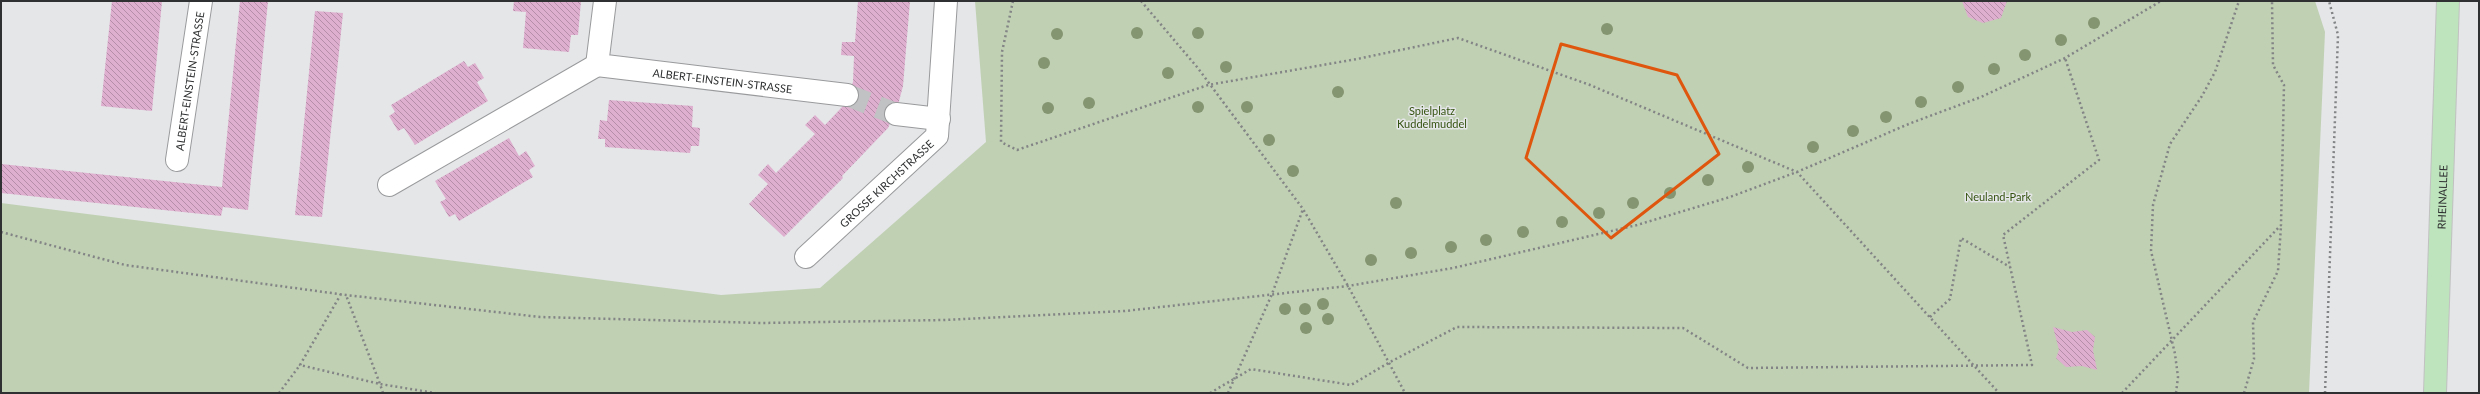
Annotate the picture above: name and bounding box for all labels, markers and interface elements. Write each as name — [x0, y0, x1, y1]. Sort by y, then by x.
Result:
street label: ALBERT-EINSTEIN-STRASSE — [172, 10, 206, 151]
street label: ALBERT-EINSTEIN-STRASSE — [652, 65, 793, 95]
park label: Spielplatz Kuddelmuddel — [1397, 104, 1467, 130]
street label: GROSSE KIRCHSTRASSE — [837, 137, 936, 230]
street label: RHEINALLEE — [2434, 165, 2449, 230]
park label: Neuland-Park — [1965, 190, 2031, 203]

